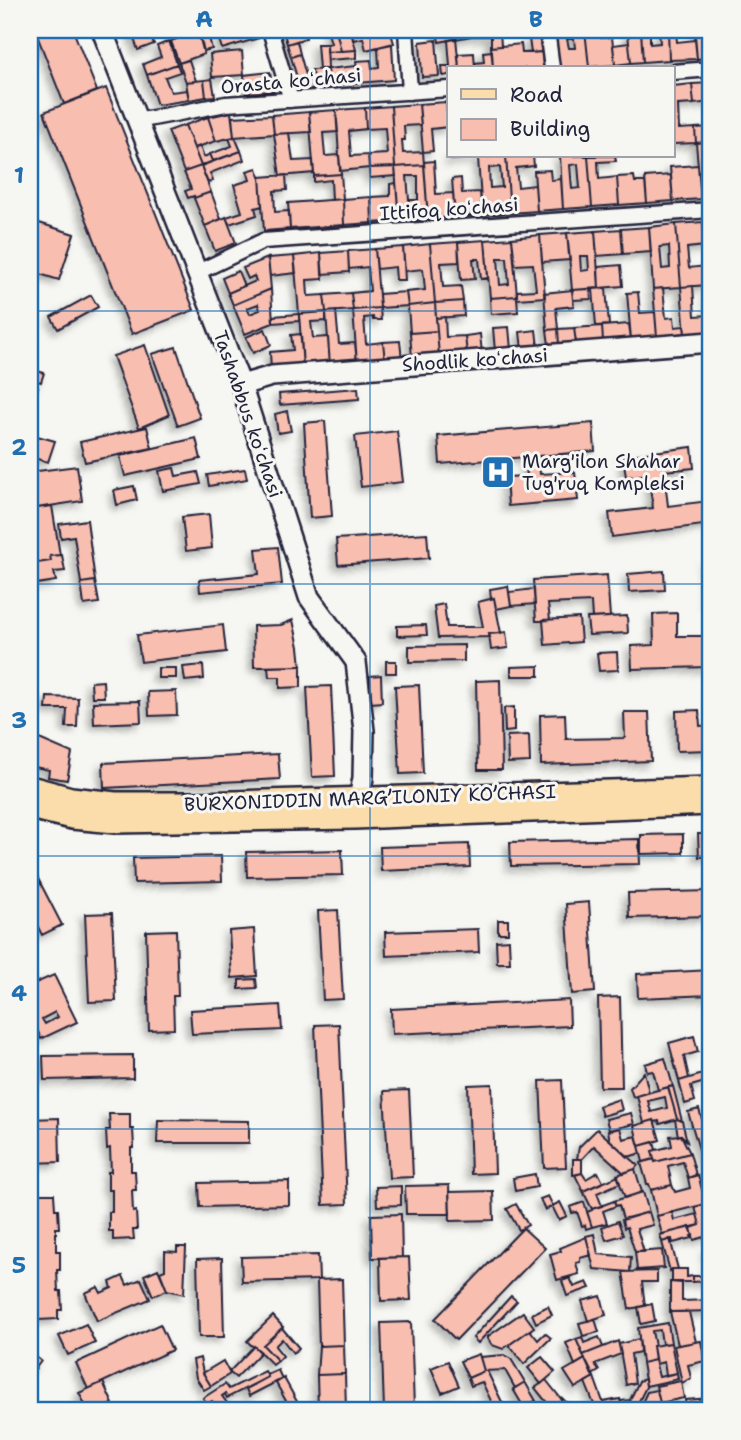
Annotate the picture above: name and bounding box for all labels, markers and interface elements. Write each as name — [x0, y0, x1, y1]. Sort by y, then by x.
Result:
text: A — [195, 4, 213, 34]
text: B — [529, 4, 543, 34]
street label: Orasta koʻchasi — [220, 62, 362, 100]
legend — [447, 66, 674, 158]
text: Road — [510, 81, 563, 109]
text: Building — [510, 115, 590, 143]
text: 1 — [14, 160, 24, 190]
street label: Ittifoq koʻchasi — [379, 192, 519, 226]
street label: Tashabbus koʻchasi — [208, 327, 288, 501]
street label: Shodlik koʻchasi — [401, 342, 549, 378]
text: 2 — [11, 432, 27, 462]
place label: Marg'ilon Shahar Tug'ruq Kompleksi — [522, 449, 685, 496]
hospital icon: Marg'ilon Shahar Tug'ruq Kompleksi — [479, 453, 517, 491]
text: 3 — [11, 705, 27, 735]
street label: BURXONIDDIN MARG’ILONIY KO’CHASI — [184, 779, 556, 817]
text: 4 — [11, 978, 27, 1008]
text: 5 — [12, 1250, 26, 1280]

